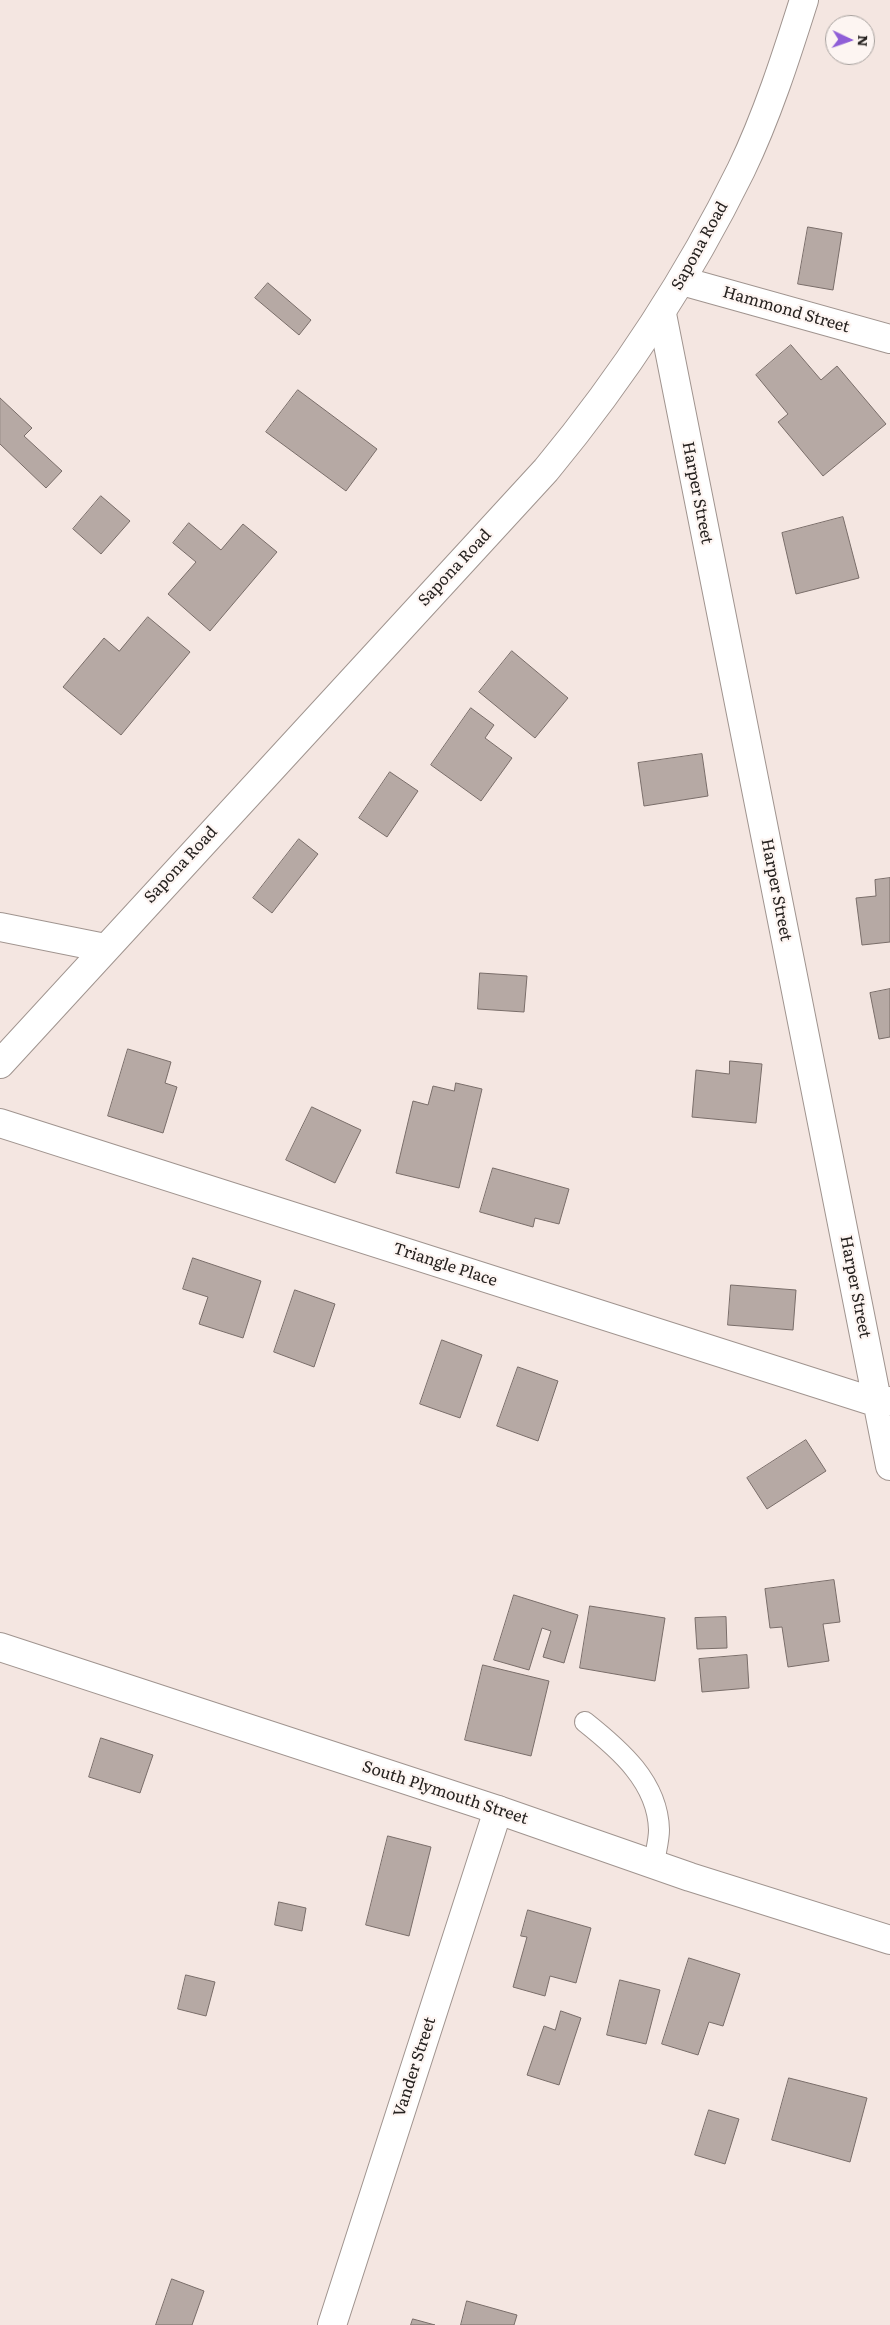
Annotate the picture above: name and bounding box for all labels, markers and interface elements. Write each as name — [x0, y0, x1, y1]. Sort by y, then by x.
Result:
north arrow — [825, 15, 875, 65]
text: N — [854, 34, 874, 47]
street label: Sapona Road — [668, 198, 732, 294]
street label: Hammond Street — [720, 283, 852, 337]
street label: Harper Street — [678, 440, 716, 546]
street label: Sapona Road — [414, 526, 496, 610]
street label: Sapona Road — [140, 823, 222, 907]
street label: Harper Street — [757, 837, 795, 943]
street label: Harper Street — [836, 1234, 874, 1340]
street label: Triangle Place — [390, 1239, 500, 1291]
street label: South Plymouth Street — [360, 1757, 530, 1829]
street label: Vander Street — [390, 2015, 440, 2119]

